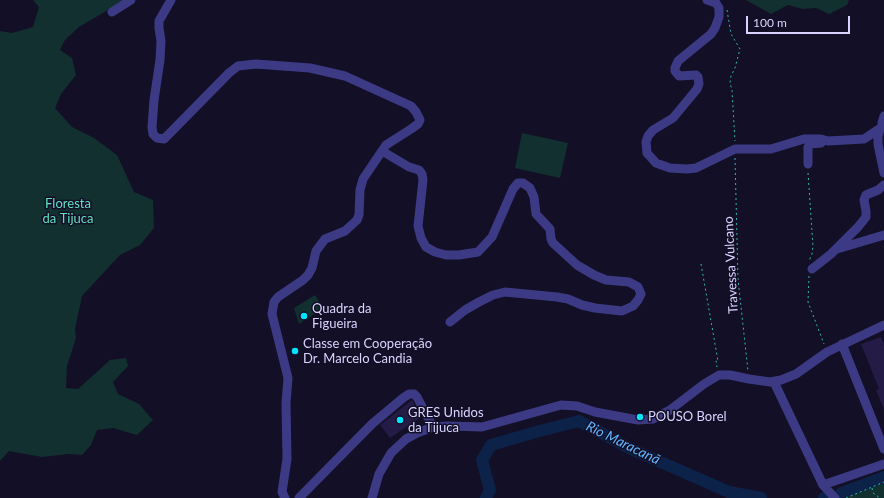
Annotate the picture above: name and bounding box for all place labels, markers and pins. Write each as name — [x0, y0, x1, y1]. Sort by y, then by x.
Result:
place label: Quadra da Figueira — [312, 301, 371, 332]
marker: Quadra da Figueira — [299, 311, 309, 321]
place label: Classe em Cooperação Dr. Marcelo Candia — [303, 336, 432, 367]
marker: Classe em Cooperação Dr. Marcelo Candia — [290, 346, 300, 356]
place label: GRES Unidos da Tijuca — [408, 405, 484, 436]
place label: POUSO Borel — [648, 409, 727, 425]
marker: POUSO Borel — [635, 412, 645, 422]
marker: GRES Unidos da Tijuca — [395, 415, 405, 425]

